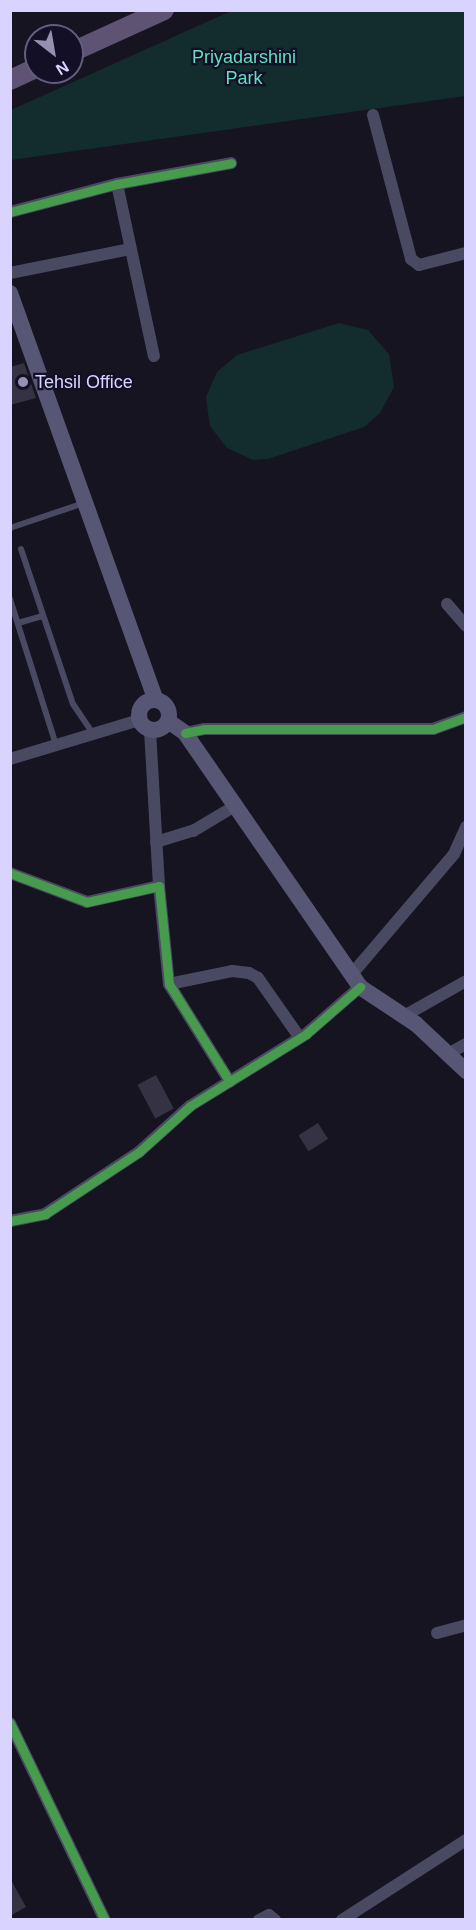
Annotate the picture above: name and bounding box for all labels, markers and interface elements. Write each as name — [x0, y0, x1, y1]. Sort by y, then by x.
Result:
north arrow — [24, 24, 84, 84]
park label: Priyadarshini Park — [192, 47, 296, 90]
text: N — [53, 58, 72, 78]
place label: Tehsil Office — [35, 371, 133, 393]
marker: Tehsil Office — [16, 375, 30, 389]

